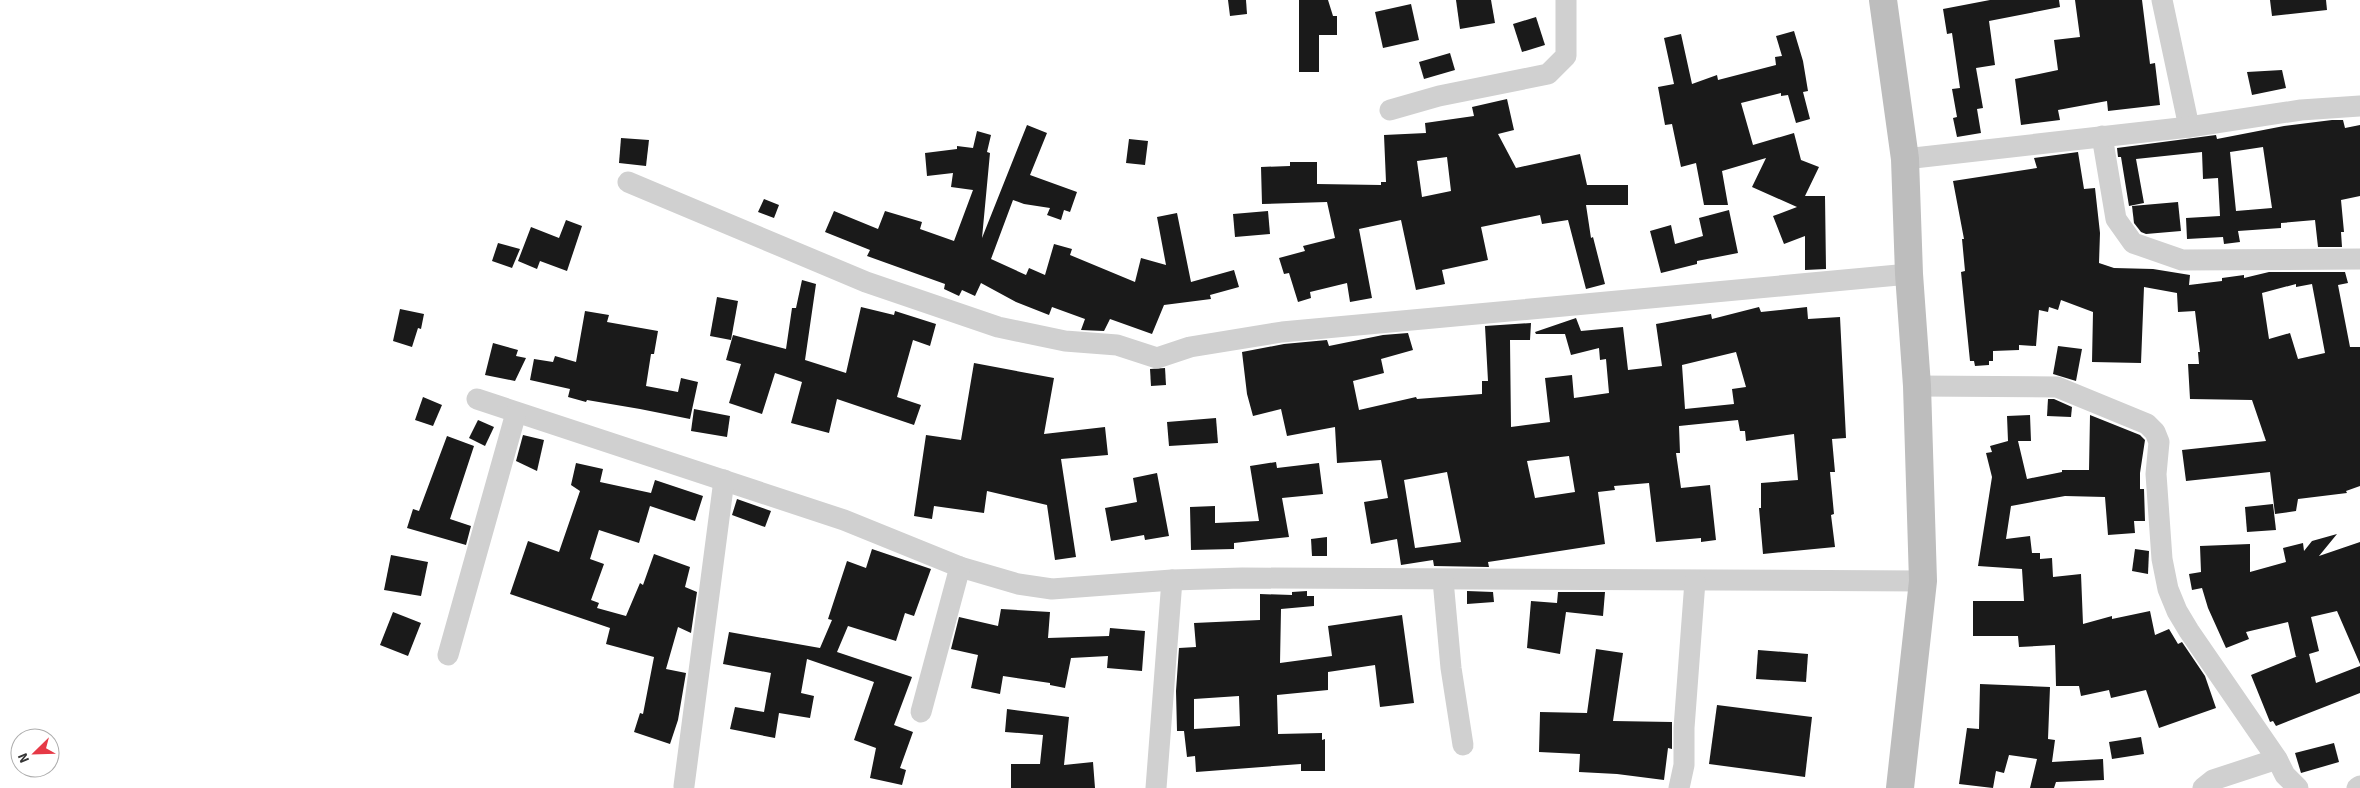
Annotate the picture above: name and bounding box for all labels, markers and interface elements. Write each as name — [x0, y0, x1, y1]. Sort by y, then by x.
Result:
north arrow — [10, 728, 60, 778]
text: N — [13, 749, 35, 766]

